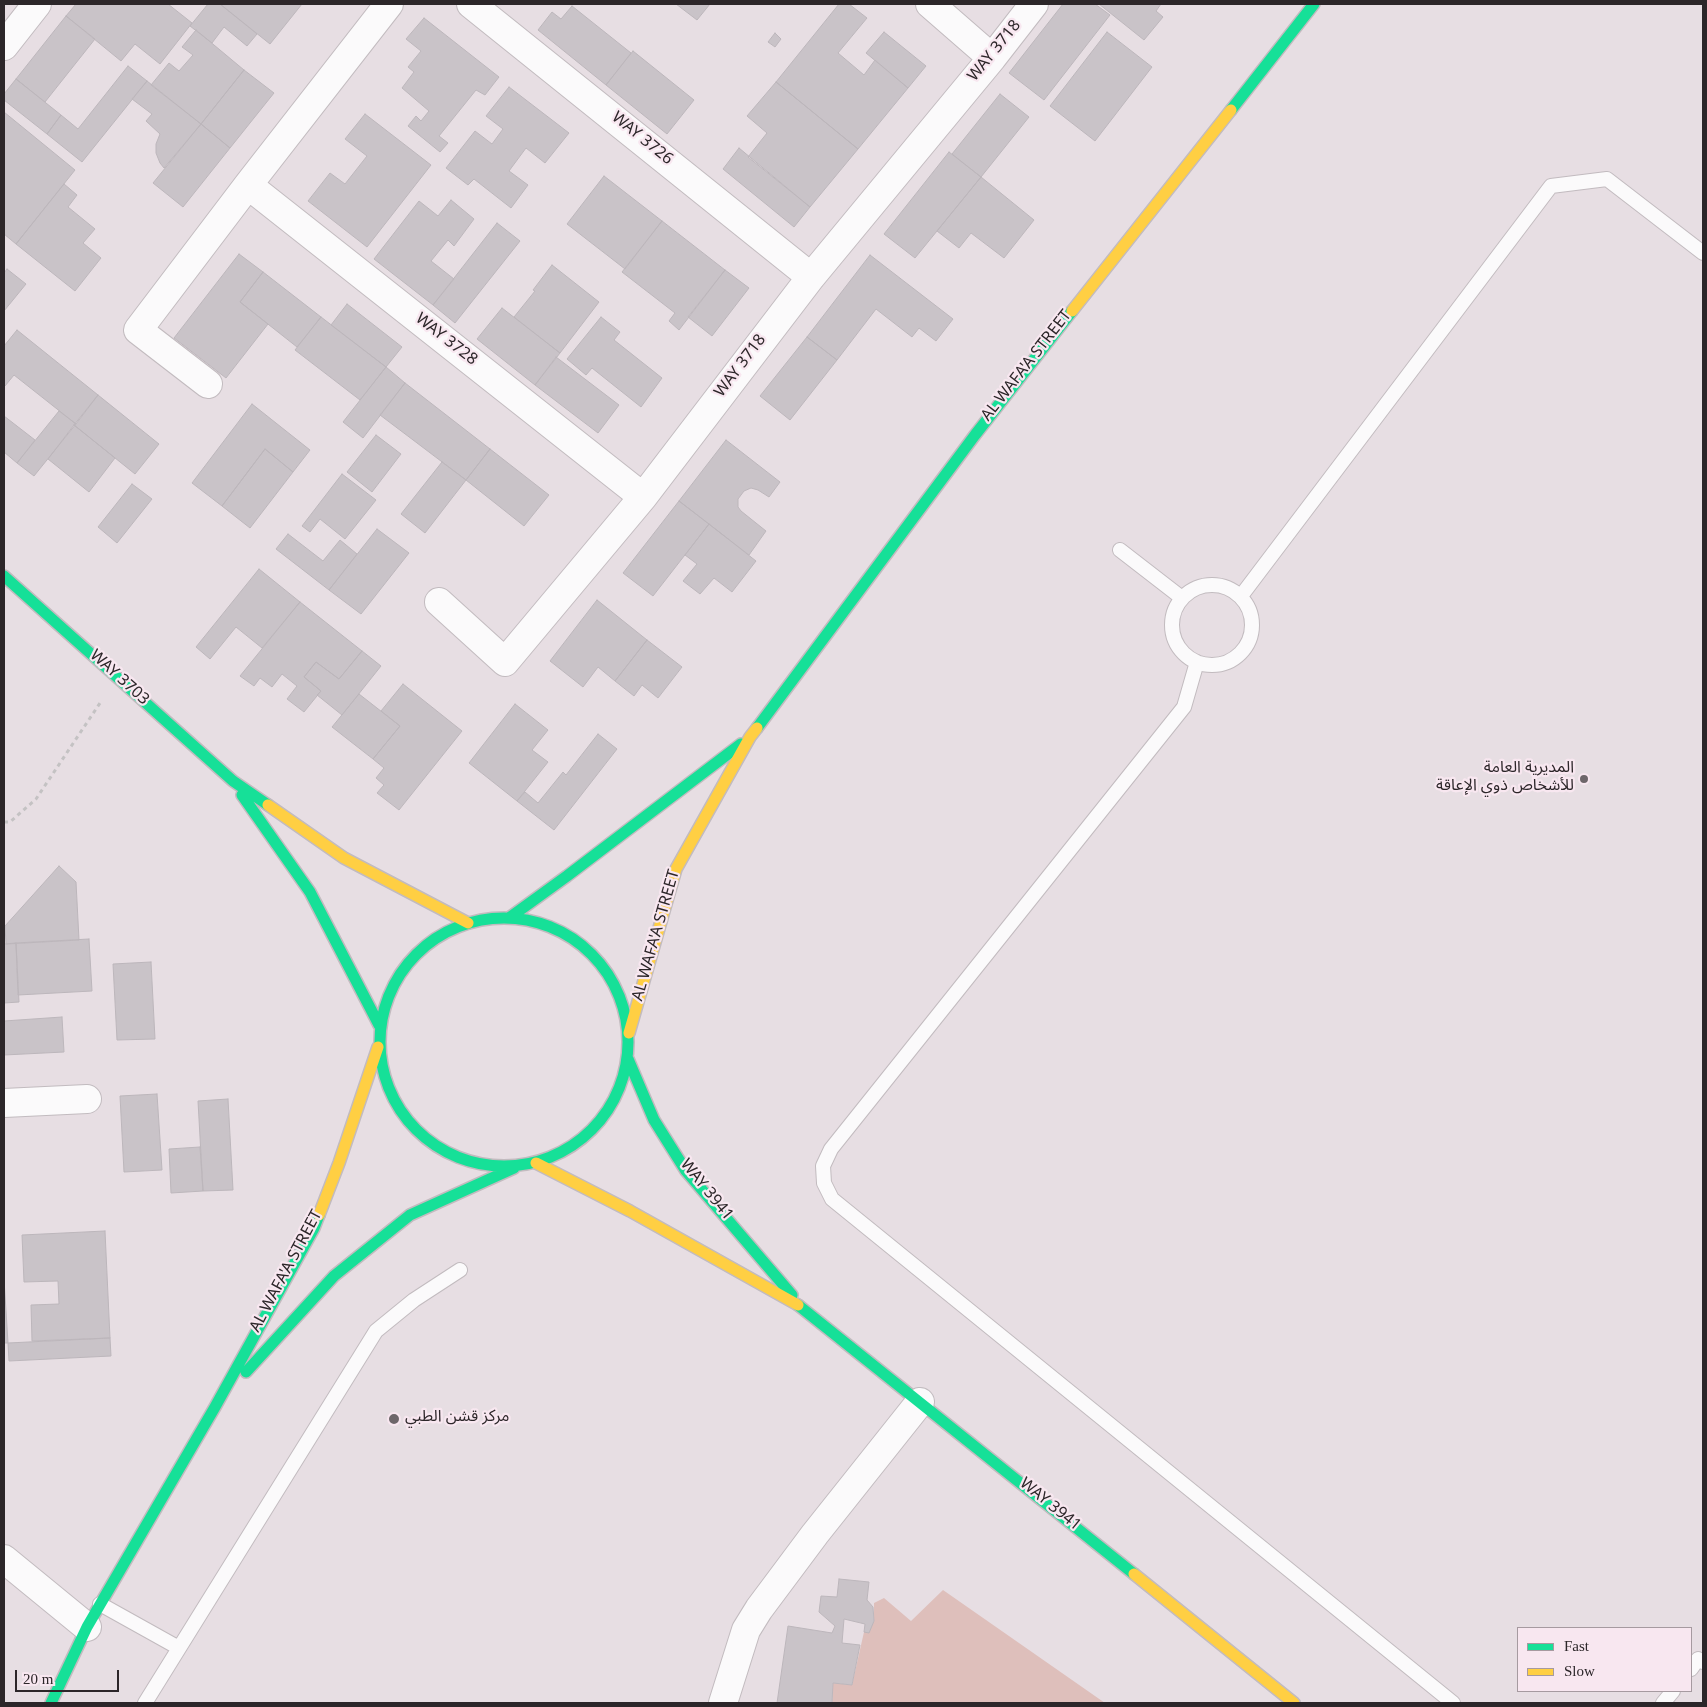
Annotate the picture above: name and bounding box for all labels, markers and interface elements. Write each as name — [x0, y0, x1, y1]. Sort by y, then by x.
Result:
street label: WAY 3718 — [965, 17, 1027, 87]
street label: WAY 3726 — [606, 109, 676, 171]
street label: AL WAFA'A STREET — [979, 308, 1077, 426]
street label: WAY 3728 — [410, 311, 480, 371]
street label: WAY 3718 — [712, 332, 772, 402]
street label: WAY 3703 — [84, 647, 152, 711]
place label: المديرية العامة للأشخاص ذوي الإعاقة — [1436, 760, 1574, 798]
marker: المديرية العامة للأشخاص ذوي الإعاقة — [1578, 773, 1590, 785]
street label: AL WAFA'A STREET — [630, 868, 686, 1004]
street label: WAY 3941 — [674, 1156, 736, 1226]
street label: AL WAFA'A STREET — [248, 1208, 328, 1336]
place label: مركز قشن الطبي — [405, 1409, 509, 1429]
marker: مركز قشن الطبي — [387, 1412, 401, 1426]
street label: WAY 3941 — [1014, 1475, 1084, 1537]
legend — [1517, 1627, 1692, 1692]
text: Fast — [1564, 1638, 1589, 1654]
scale bar — [18, 1660, 121, 1692]
text: Slow — [1564, 1663, 1595, 1679]
text: 20 m — [23, 1671, 53, 1687]

